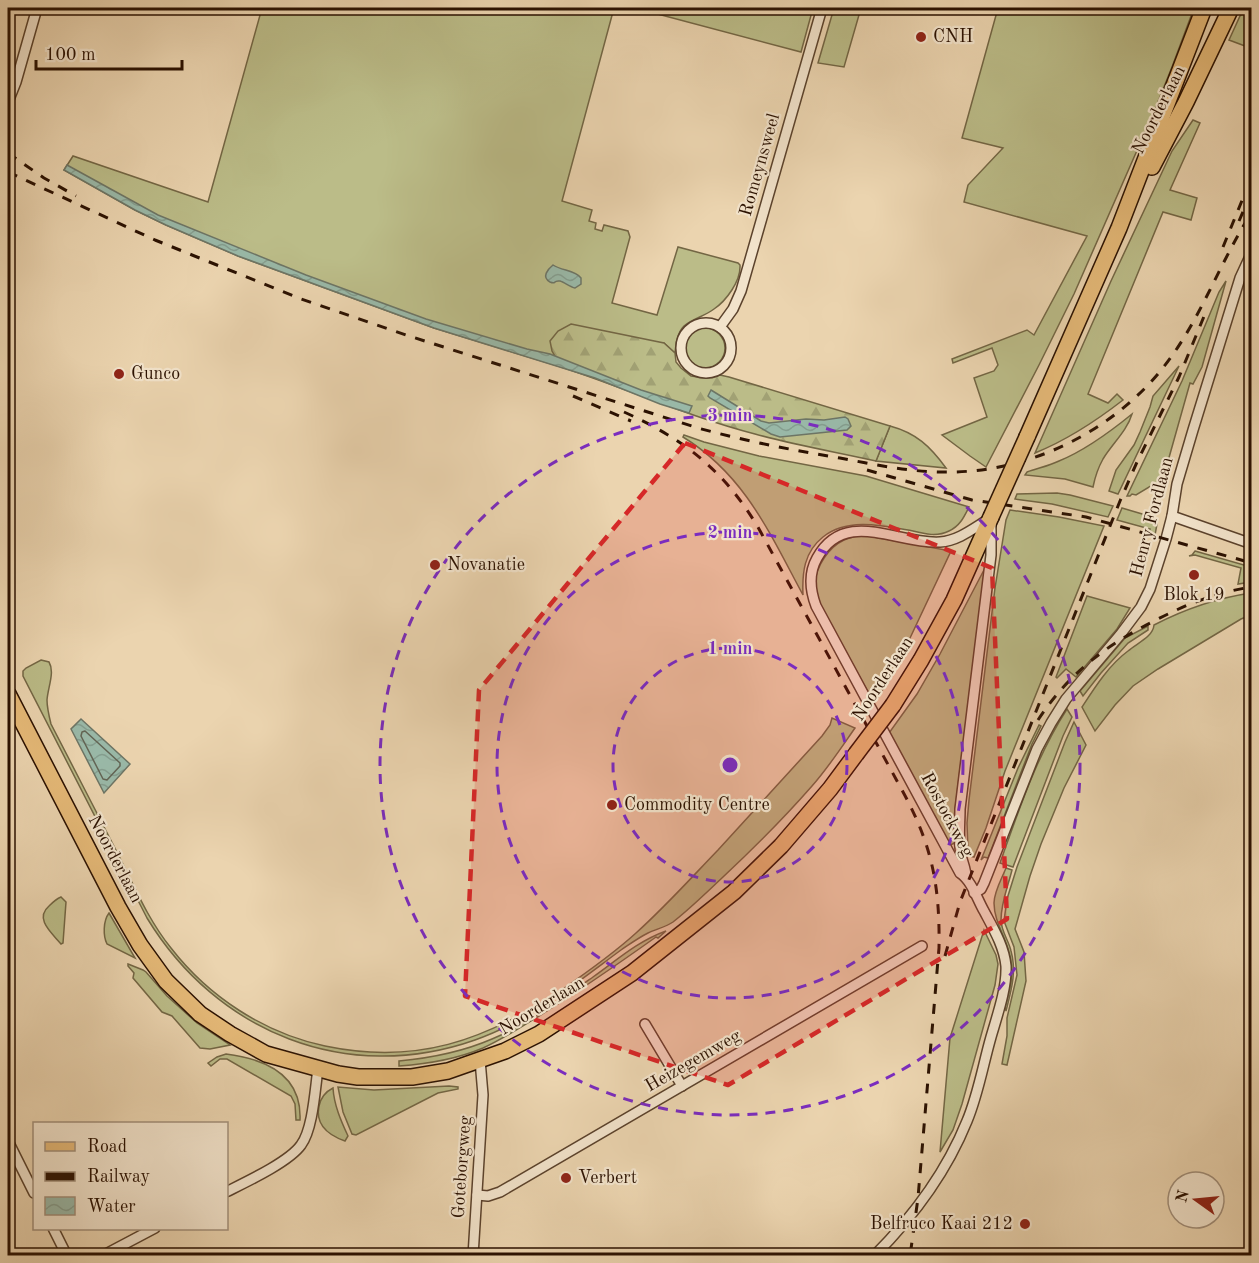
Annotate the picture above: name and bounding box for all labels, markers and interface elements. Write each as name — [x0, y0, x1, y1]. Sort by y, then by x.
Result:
place label: CNH — [933, 28, 973, 46]
marker: CNH — [914, 30, 928, 44]
scale bar — [36, 33, 182, 71]
text: 100 m — [45, 46, 96, 64]
street label: Noorderlaan — [1129, 63, 1189, 157]
street label: Romeynsweel — [737, 111, 783, 218]
place label: Gunco — [131, 365, 180, 383]
marker: Gunco — [112, 367, 126, 381]
text: 3 min — [707, 407, 753, 425]
street label: Henry Fordlaan — [1127, 455, 1177, 579]
text: 2 min — [707, 524, 753, 542]
place label: Novanatie — [447, 556, 525, 574]
marker: Novanatie — [428, 558, 442, 572]
marker: Blok 19 — [1187, 568, 1201, 582]
place label: Blok 19 — [1163, 586, 1225, 604]
street label: Noorderlaan — [849, 633, 917, 724]
text: 1 min — [707, 640, 753, 658]
centre of rings — [720, 755, 740, 775]
street label: Rostockweg — [917, 770, 977, 861]
place label: Commodity Centre — [624, 796, 770, 814]
marker: Commodity Centre — [605, 798, 619, 812]
street label: Noorderlaan — [84, 812, 146, 906]
street label: Noorderlaan — [496, 973, 588, 1039]
street label: Heizegemweg — [642, 1026, 744, 1096]
street label: Goteborgweg — [449, 1115, 475, 1219]
legend — [33, 1122, 228, 1230]
text: Road — [87, 1138, 127, 1156]
text: Railway — [87, 1168, 150, 1186]
place label: Verbert — [578, 1169, 637, 1187]
north arrow — [1166, 1170, 1226, 1230]
marker: Verbert — [559, 1171, 573, 1185]
text: N — [1174, 1188, 1193, 1205]
text: Water — [87, 1198, 136, 1216]
place label: Belfruco Kaai 212 — [870, 1215, 1013, 1233]
marker: Belfruco Kaai 212 — [1018, 1217, 1032, 1231]

